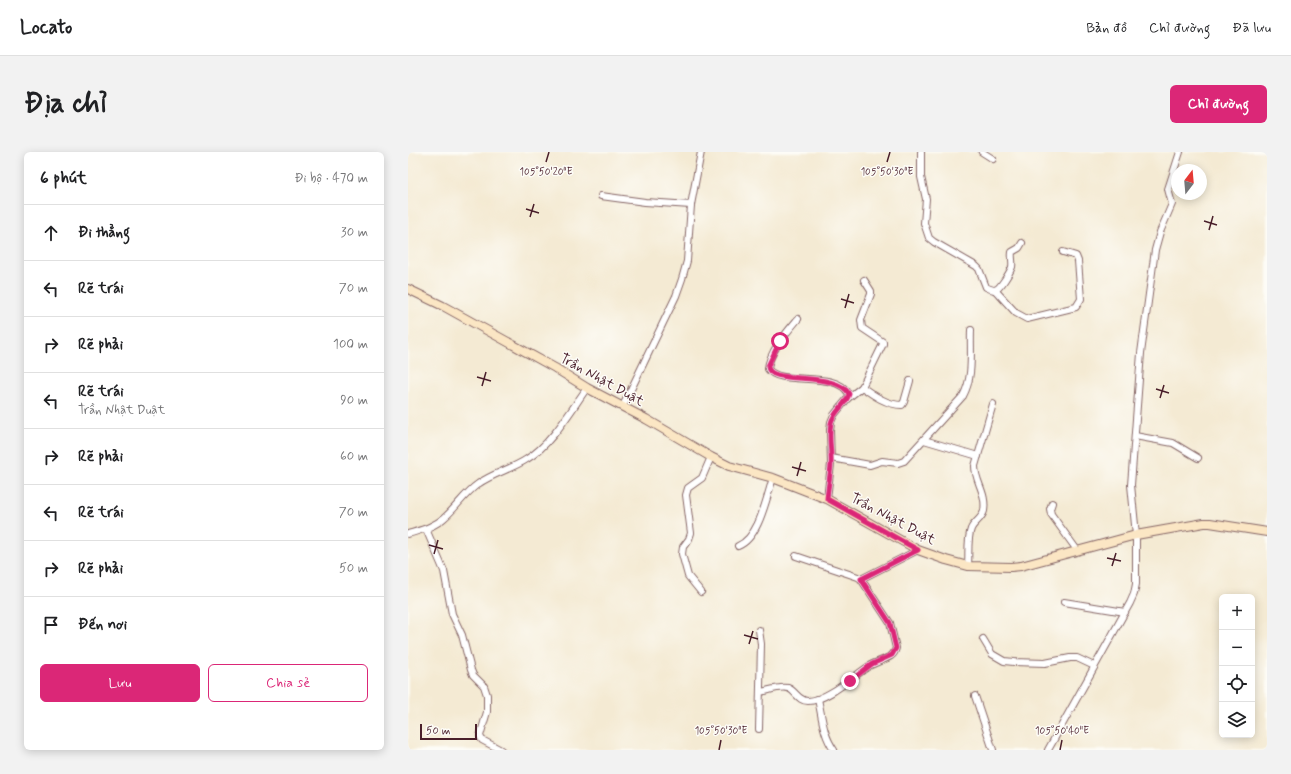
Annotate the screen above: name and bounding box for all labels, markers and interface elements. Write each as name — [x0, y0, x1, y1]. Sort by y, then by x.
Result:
text: Locato — [20, 15, 72, 40]
text: Bản đồ — [1086, 19, 1127, 37]
text: Chỉ đường — [1149, 19, 1210, 37]
text: Đã lưu — [1232, 19, 1271, 37]
button: Chỉ đường — [1170, 85, 1267, 123]
text: Địa chỉ — [24, 86, 107, 123]
north arrow — [1171, 164, 1207, 200]
text: 105°50'20"E — [519, 165, 573, 179]
text: 105°50'30"E — [861, 165, 913, 179]
text: 6 phút — [40, 167, 87, 189]
text: Đi bộ · 470 m — [294, 170, 368, 187]
icon: ahead — [40, 222, 62, 244]
text: Đi thẳng — [78, 223, 130, 243]
text: 30 m — [341, 224, 368, 241]
icon: left — [40, 278, 62, 300]
text: Rẽ trái — [78, 279, 124, 299]
text: 70 m — [339, 280, 368, 297]
route start — [771, 332, 789, 350]
icon: right — [40, 334, 62, 356]
text: Rẽ phải — [78, 335, 123, 355]
text: 100 m — [333, 336, 368, 353]
street label: Trần Nhật Duật — [557, 349, 648, 411]
text: Rẽ trái — [78, 382, 124, 402]
icon: left — [40, 390, 62, 412]
text: 90 m — [340, 392, 368, 409]
text: Trần Nhật Duật — [78, 402, 165, 419]
icon: right — [40, 446, 62, 468]
text: Rẽ phải — [78, 447, 123, 467]
text: 60 m — [340, 448, 368, 465]
street label: Trần Nhật Duật — [847, 489, 939, 549]
icon: left — [40, 502, 62, 524]
text: Rẽ trái — [78, 503, 124, 523]
text: 70 m — [339, 504, 368, 521]
icon: right — [40, 558, 62, 580]
text: Rẽ phải — [78, 559, 123, 579]
text: 50 m — [339, 560, 368, 577]
map controls — [1219, 594, 1255, 738]
button: + — [1219, 594, 1255, 630]
icon: arrive — [40, 614, 62, 636]
text: Đến nơi — [78, 615, 127, 635]
button: − — [1219, 630, 1255, 666]
button: Lưu — [40, 664, 200, 702]
button: Chia sẻ — [208, 664, 368, 702]
button: locate — [1219, 666, 1255, 702]
route end — [841, 672, 859, 690]
button: layers — [1219, 702, 1255, 738]
scale bar — [420, 722, 477, 741]
text: 50 m — [426, 724, 451, 738]
text: 105°50'30"E — [695, 724, 747, 738]
text: 105°50'40"E — [1035, 724, 1089, 738]

